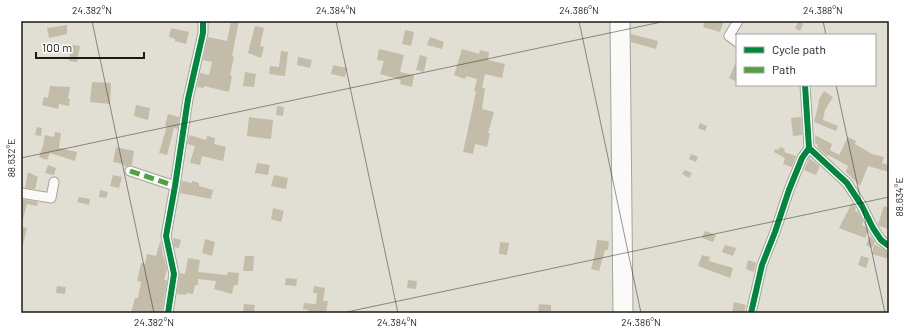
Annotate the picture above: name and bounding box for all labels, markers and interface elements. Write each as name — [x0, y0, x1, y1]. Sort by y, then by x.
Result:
text: 24.382°N — [72, 4, 112, 16]
text: 24.384°N — [316, 4, 356, 16]
text: 24.386°N — [559, 4, 599, 16]
text: 24.388°N — [803, 4, 843, 16]
scale bar — [36, 34, 144, 60]
legend — [736, 34, 876, 86]
text: 100 m — [42, 40, 72, 54]
text: Cycle path — [772, 42, 826, 56]
text: Path — [772, 62, 796, 76]
text: 88.632°E — [5, 139, 17, 177]
text: 88.634°E — [893, 178, 905, 216]
text: 24.382°N — [134, 316, 174, 328]
text: 24.384°N — [377, 316, 417, 328]
text: 24.386°N — [621, 316, 661, 328]

